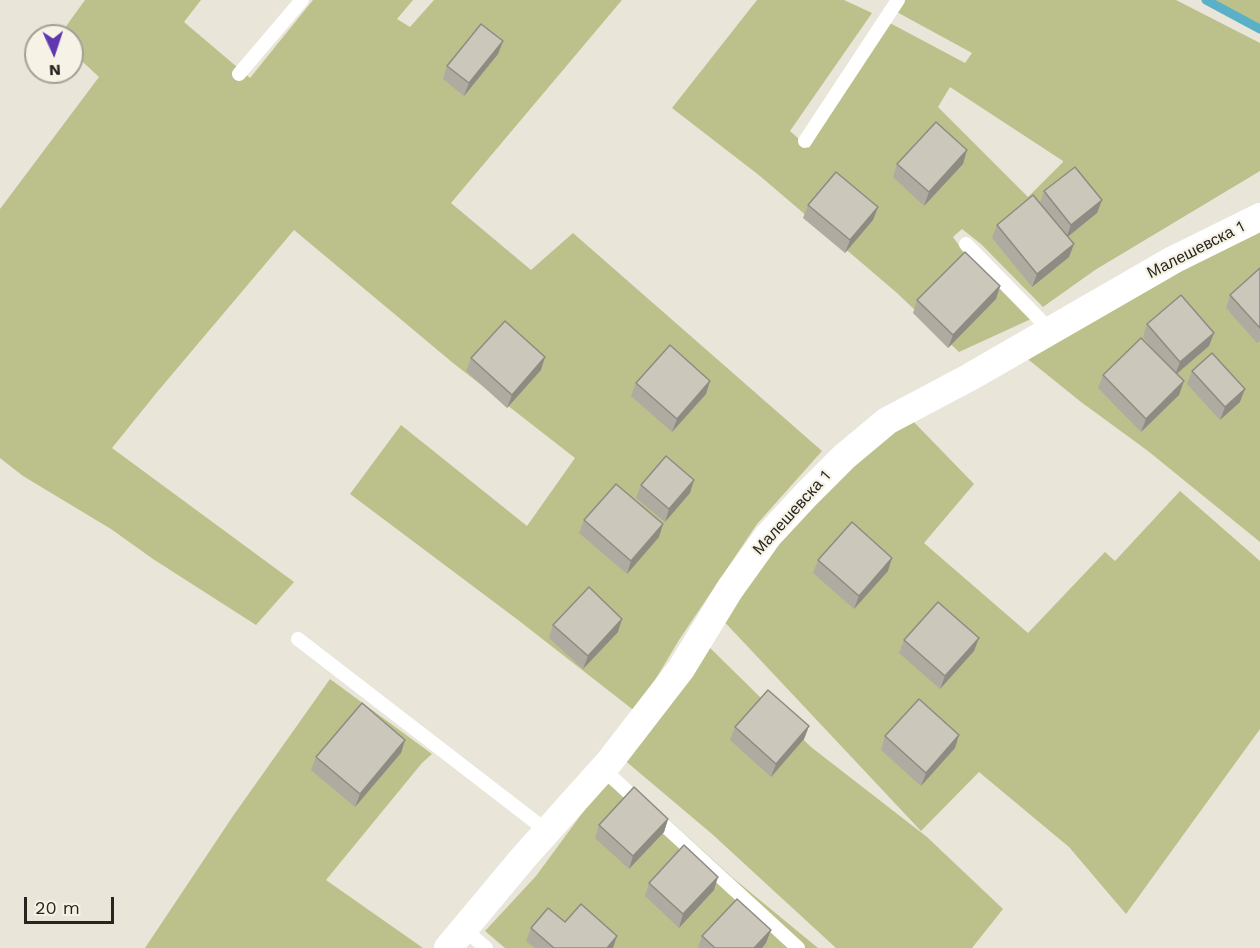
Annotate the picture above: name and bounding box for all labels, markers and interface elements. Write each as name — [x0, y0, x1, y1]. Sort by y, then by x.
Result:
north arrow — [24, 24, 84, 84]
text: N — [48, 61, 61, 80]
street label: Малешевска 1 — [1144, 217, 1248, 283]
street label: Малешевска 1 — [749, 467, 835, 559]
scale bar — [27, 885, 117, 923]
text: 20 m — [35, 897, 80, 918]

